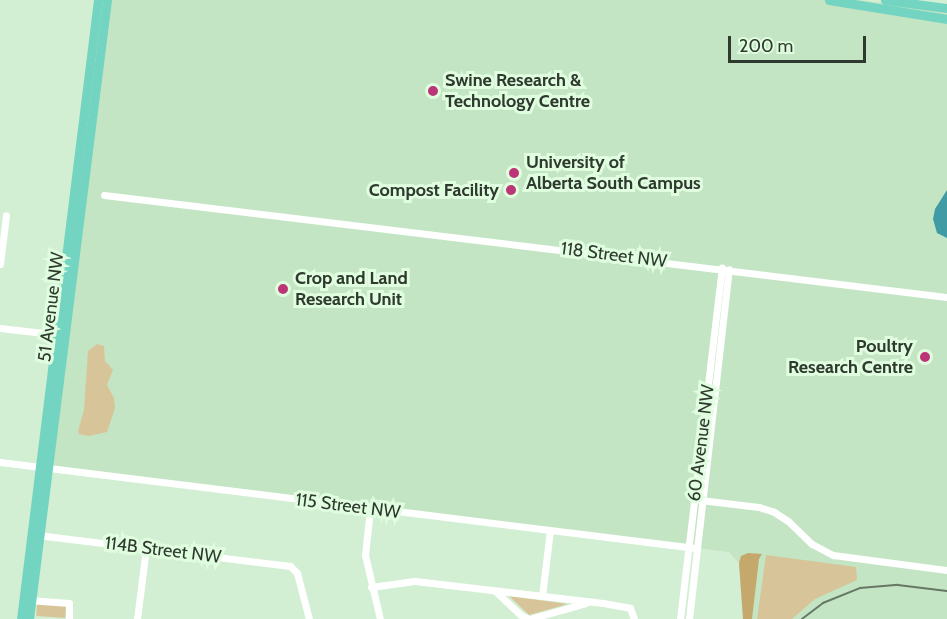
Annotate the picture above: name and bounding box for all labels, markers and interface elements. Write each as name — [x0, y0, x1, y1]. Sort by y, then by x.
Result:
scale bar — [731, 24, 869, 62]
text: 200 m — [739, 35, 793, 57]
place label: Swine Research & Technology Centre — [445, 70, 590, 112]
marker: Swine Research & Technology Centre — [426, 84, 440, 98]
place label: University of Alberta South Campus — [526, 152, 701, 195]
marker: University of Alberta South Campus — [507, 166, 521, 180]
place label: Compost Facility — [369, 179, 499, 201]
marker: Compost Facility — [504, 183, 518, 197]
street label: 118 Street NW — [560, 238, 668, 272]
street label: 51 Avenue NW — [34, 251, 68, 363]
place label: Crop and Land Research Unit — [295, 268, 408, 310]
marker: Crop and Land Research Unit — [276, 282, 290, 296]
place label: Poultry Research Centre — [788, 336, 913, 378]
marker: Poultry Research Centre — [918, 350, 932, 364]
street label: 60 Avenue NW — [683, 383, 719, 503]
street label: 115 Street NW — [294, 489, 402, 523]
street label: 114B Street NW — [104, 532, 222, 568]

